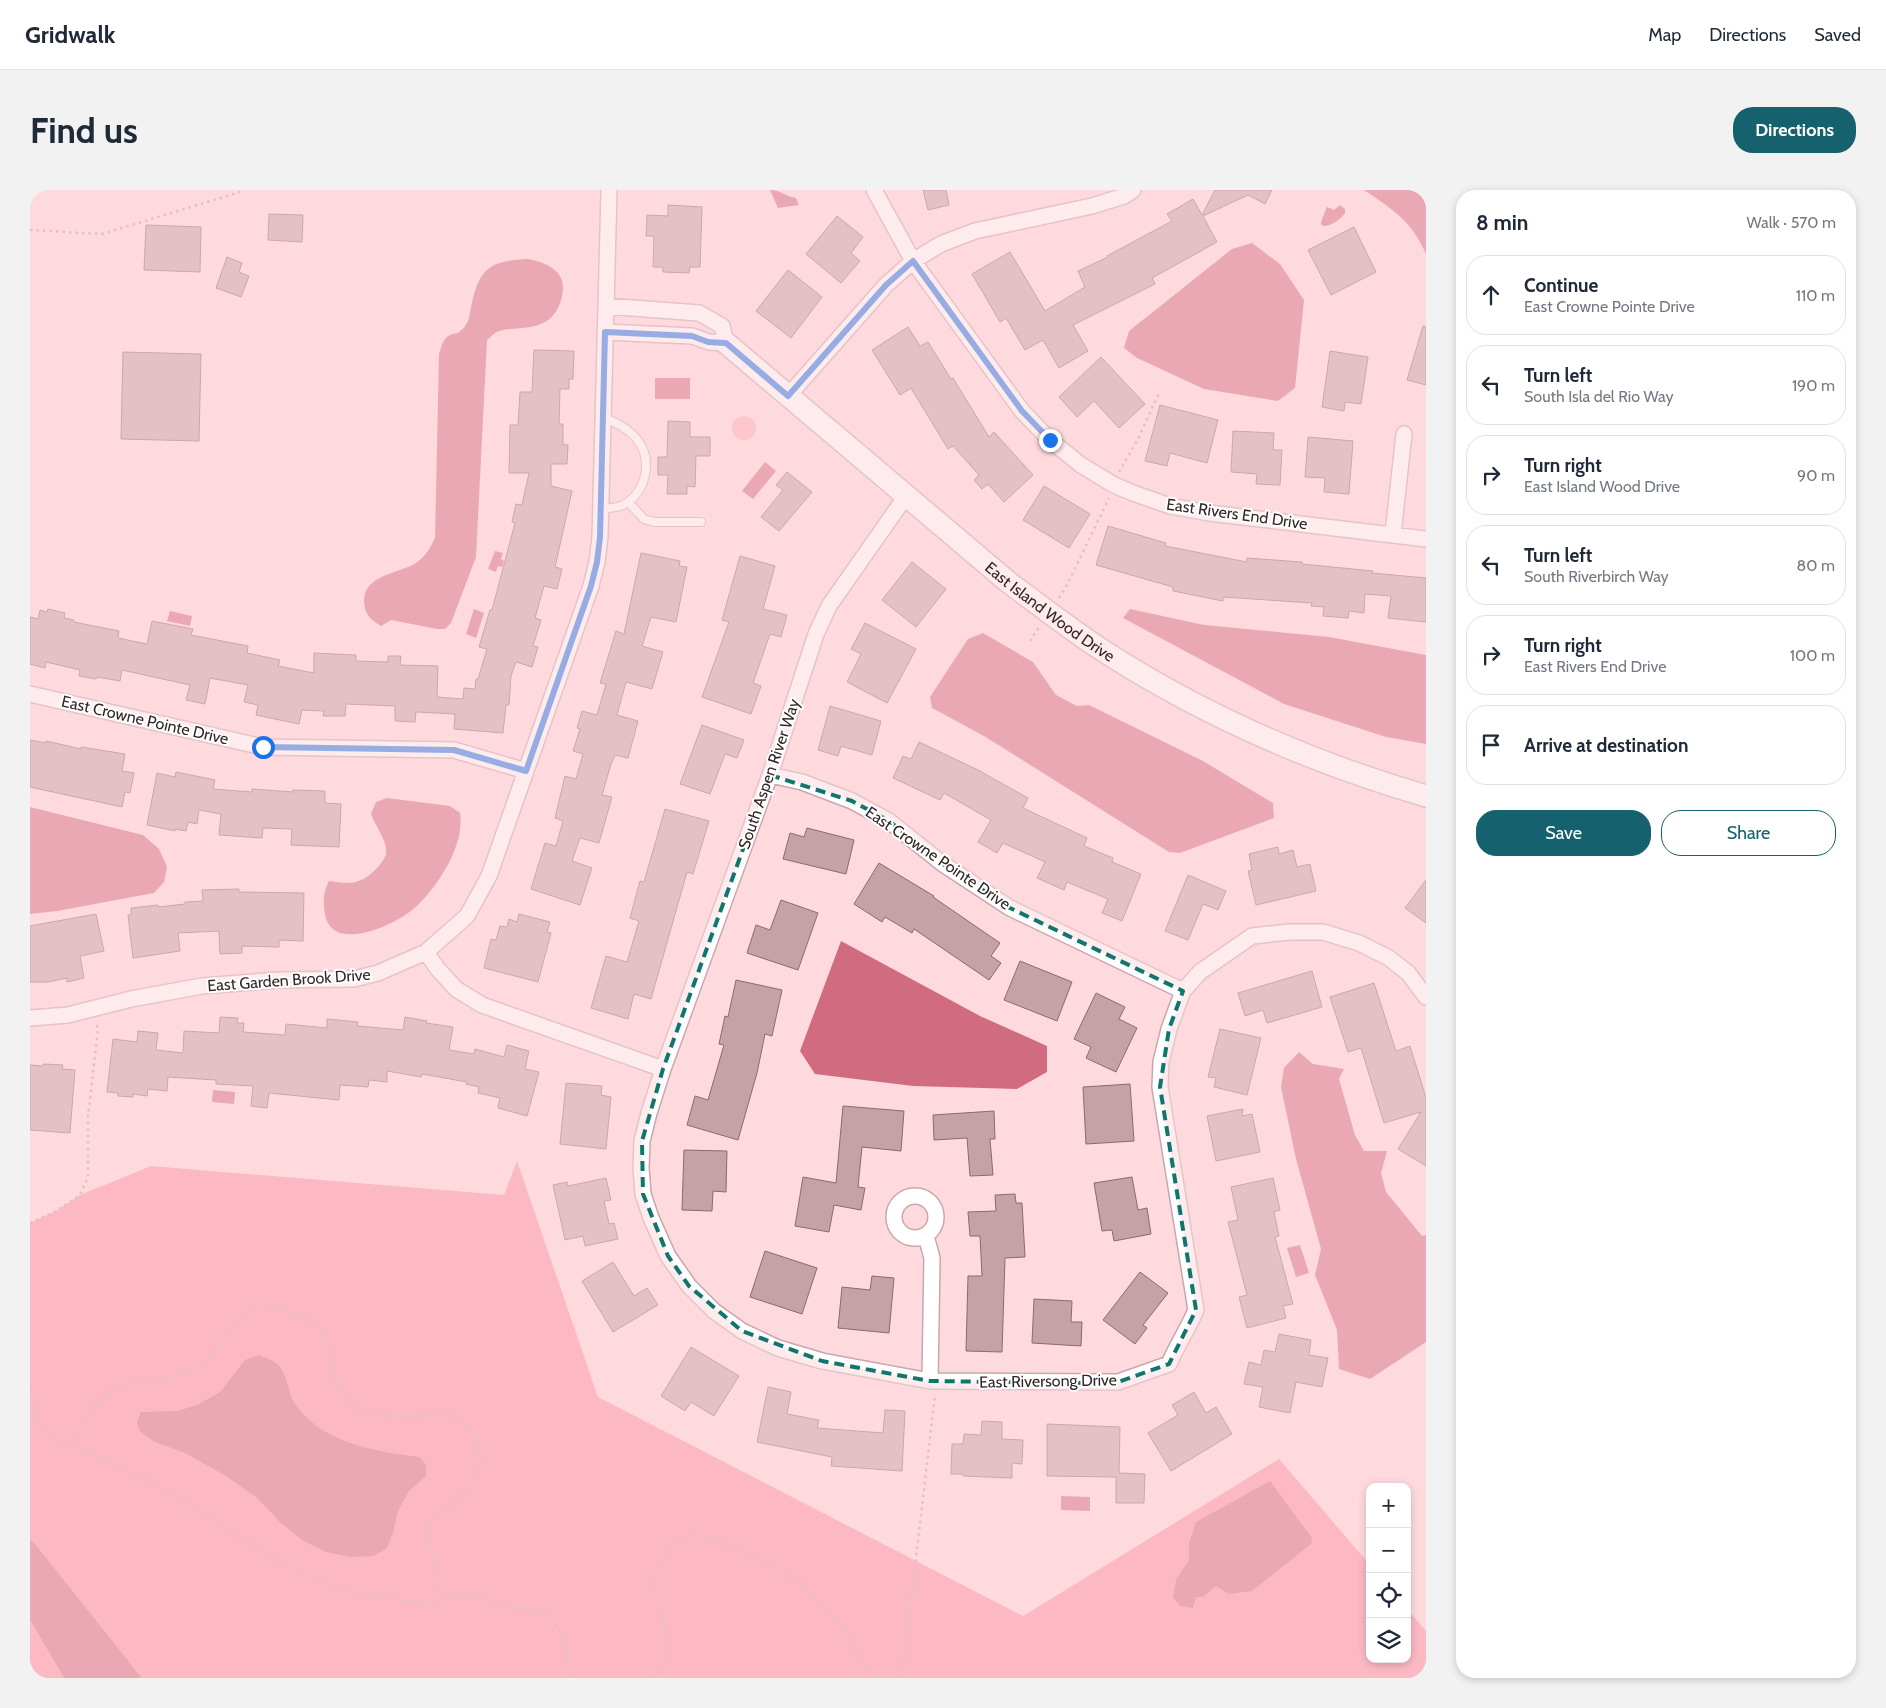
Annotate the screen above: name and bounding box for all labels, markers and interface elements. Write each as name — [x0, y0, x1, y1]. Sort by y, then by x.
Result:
text: Gridwalk — [25, 20, 115, 49]
text: Map — [1648, 24, 1681, 46]
text: Directions — [1709, 24, 1786, 46]
text: Saved — [1814, 24, 1861, 46]
button: Directions — [1733, 107, 1856, 153]
text: Find us — [30, 109, 138, 152]
text: 8 min — [1476, 210, 1528, 235]
text: Walk · 570 m — [1747, 213, 1836, 232]
text: Continue — [1524, 274, 1598, 297]
icon: ahead — [1477, 281, 1505, 309]
text: 110 m — [1796, 286, 1835, 305]
text: East Crowne Pointe Drive — [1524, 297, 1695, 316]
text: Turn left — [1524, 364, 1592, 387]
icon: left — [1477, 371, 1505, 399]
text: 190 m — [1792, 376, 1835, 395]
text: South Isla del Rio Way — [1524, 387, 1674, 406]
route end — [1039, 429, 1062, 452]
text: Turn right — [1524, 454, 1602, 477]
icon: right — [1477, 461, 1505, 489]
text: 90 m — [1797, 466, 1835, 485]
text: East Island Wood Drive — [1524, 477, 1680, 496]
street label: East Rivers End Drive — [1165, 495, 1309, 533]
text: Turn left — [1524, 544, 1592, 567]
icon: left — [1477, 551, 1505, 579]
text: 80 m — [1797, 556, 1835, 575]
street label: East Island Wood Drive — [982, 557, 1118, 665]
text: South Riverbirch Way — [1524, 567, 1669, 586]
text: Turn right — [1524, 634, 1602, 657]
icon: right — [1477, 641, 1505, 669]
text: 100 m — [1790, 646, 1835, 665]
text: East Rivers End Drive — [1524, 657, 1666, 676]
street label: East Crowne Pointe Drive — [60, 692, 230, 748]
street label: South Aspen River Way — [734, 696, 804, 852]
icon: arrive — [1477, 731, 1505, 759]
text: Arrive at destination — [1524, 734, 1688, 757]
route start — [252, 736, 275, 759]
street label: East Crowne Pointe Drive — [862, 802, 1014, 914]
button: Save — [1476, 810, 1651, 856]
button: Share — [1661, 810, 1836, 856]
street label: East Garden Brook Drive — [207, 965, 371, 995]
street label: East Riversong Drive — [979, 1370, 1117, 1392]
map controls — [1366, 1483, 1411, 1663]
button: + — [1366, 1483, 1411, 1528]
button: − — [1366, 1528, 1411, 1573]
button: locate — [1366, 1573, 1411, 1618]
button: layers — [1366, 1618, 1411, 1663]

